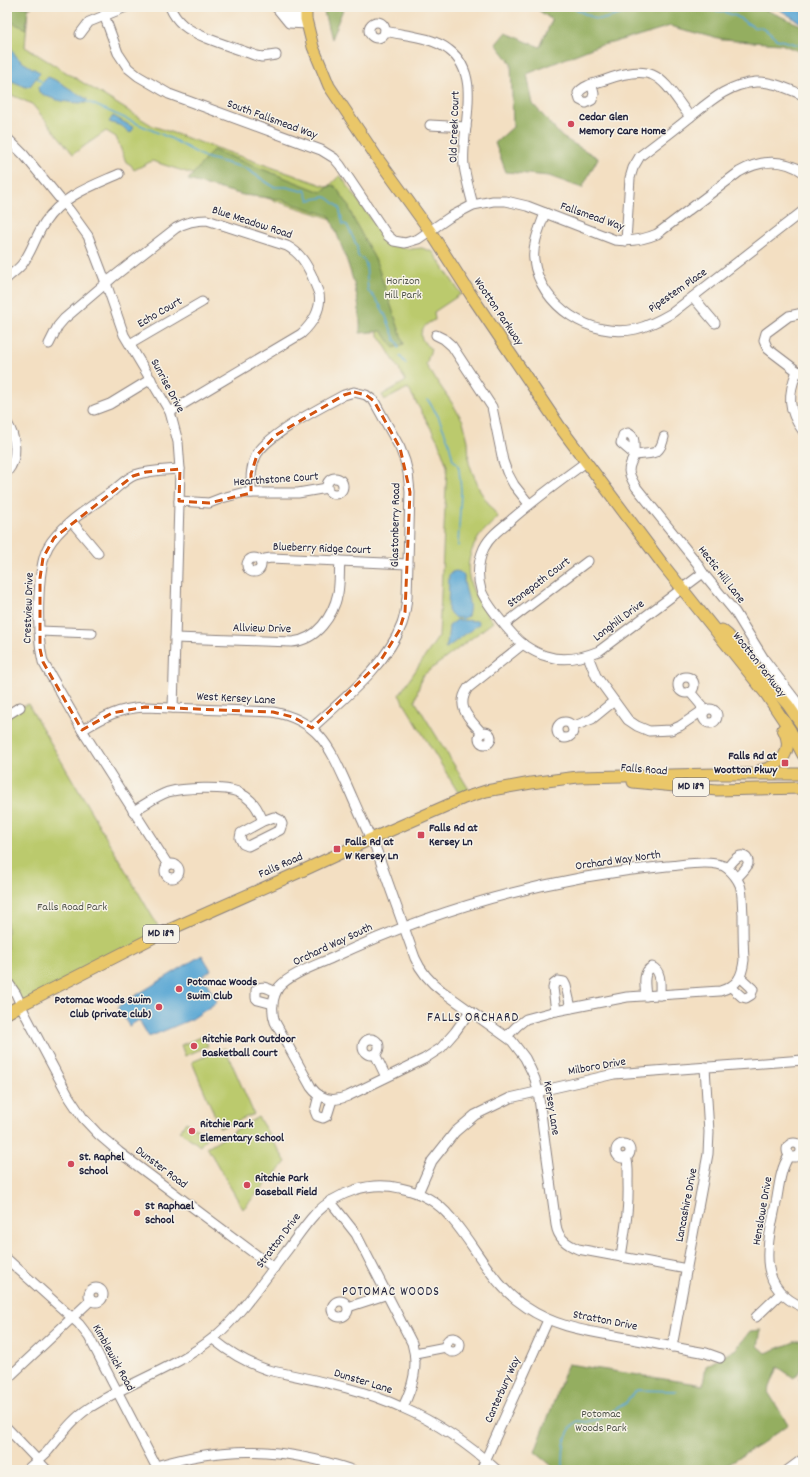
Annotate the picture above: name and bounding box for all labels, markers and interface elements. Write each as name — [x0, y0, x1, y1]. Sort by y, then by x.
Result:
street label: Old Creek Court — [445, 90, 465, 163]
street label: South Fallsmead Way — [224, 96, 321, 145]
place label: Cedar Glen Memory Care Home — [579, 109, 667, 140]
marker: Cedar Glen Memory Care Home — [566, 119, 576, 129]
street label: Fallsmead Way — [558, 198, 627, 236]
street label: Blue Meadow Road — [210, 202, 294, 244]
street label: Pipestem Place — [645, 264, 711, 318]
park label: Horizon Hill Park — [384, 273, 422, 304]
street label: Wootton Parkway — [469, 275, 528, 350]
street label: Echo Court — [134, 293, 186, 333]
street label: Sunrise Drive — [146, 356, 188, 416]
street label: Hearthstone Court — [233, 469, 320, 491]
street label: Glastonberry Road — [387, 483, 405, 567]
street label: Blueberry Ridge Court — [273, 539, 372, 559]
street label: Hectic Hill Lane — [693, 543, 749, 607]
street label: Stonepath Court — [504, 553, 575, 612]
street label: Crestview Drive — [19, 572, 39, 644]
street label: Longhill Drive — [590, 596, 648, 646]
street label: Allview Drive — [233, 620, 291, 638]
street label: Wootton Parkway — [728, 629, 791, 702]
street label: West Kersey Lane — [196, 688, 276, 710]
place label: Falls Rd at Wootton Pkwy — [714, 748, 778, 779]
marker: Falls Rd at Wootton Pkwy — [780, 758, 790, 768]
street label: Falls Road — [620, 759, 668, 781]
road number: MD 189 — [673, 778, 709, 796]
place label: Falls Rd at Kersey Ln — [429, 820, 478, 851]
marker: Falls Rd at Kersey Ln — [416, 830, 426, 840]
place label: Falls Rd at W Kersey Ln — [345, 834, 399, 865]
marker: Falls Rd at W Kersey Ln — [332, 844, 342, 854]
street label: Orchard Way North — [574, 847, 662, 875]
street label: Falls Road — [256, 849, 306, 883]
park label: Falls Road Park — [37, 899, 107, 916]
street label: Orchard Way South — [290, 919, 376, 971]
road number: MD 189 — [143, 925, 179, 943]
place label: Potomac Woods Swim Club — [187, 974, 257, 1005]
marker: Potomac Woods Swim Club — [174, 984, 184, 994]
place label: Potomac Woods Swim Club (private club) — [55, 992, 151, 1023]
marker: Potomac Woods Swim Club (private club) — [154, 1002, 164, 1012]
district label: FALLS ORCHARD — [427, 1009, 519, 1028]
place label: Ritchie Park Outdoor Basketball Court — [202, 1031, 296, 1062]
marker: Ritchie Park Outdoor Basketball Court — [189, 1041, 199, 1051]
street label: Milboro Drive — [567, 1054, 627, 1080]
street label: Kersey Lane — [538, 1080, 564, 1136]
place label: Ritchie Park Elementary School — [200, 1116, 284, 1147]
marker: Ritchie Park Elementary School — [187, 1126, 197, 1136]
street label: Dunster Road — [131, 1143, 191, 1193]
place label: St. Raphel School — [79, 1149, 124, 1180]
marker: St. Raphel School — [66, 1159, 76, 1169]
street label: Lancashire Drive — [672, 1167, 702, 1243]
place label: Ritchie Park Baseball Field — [255, 1170, 318, 1201]
street label: Henslowe Drive — [749, 1175, 777, 1247]
marker: Ritchie Park Baseball Field — [242, 1180, 252, 1190]
place label: St Raphael School — [145, 1198, 194, 1229]
marker: St Raphael School — [132, 1208, 142, 1218]
street label: Stratton Drive — [253, 1210, 305, 1272]
district label: POTOMAC WOODS — [342, 1283, 440, 1302]
street label: Stratton Drive — [571, 1306, 639, 1336]
street label: Kimblewick Road — [88, 1321, 138, 1395]
street label: Canterbury Way — [481, 1353, 526, 1426]
street label: Dunster Lane — [332, 1365, 394, 1399]
park label: Potomac Woods Park — [575, 1406, 627, 1437]

